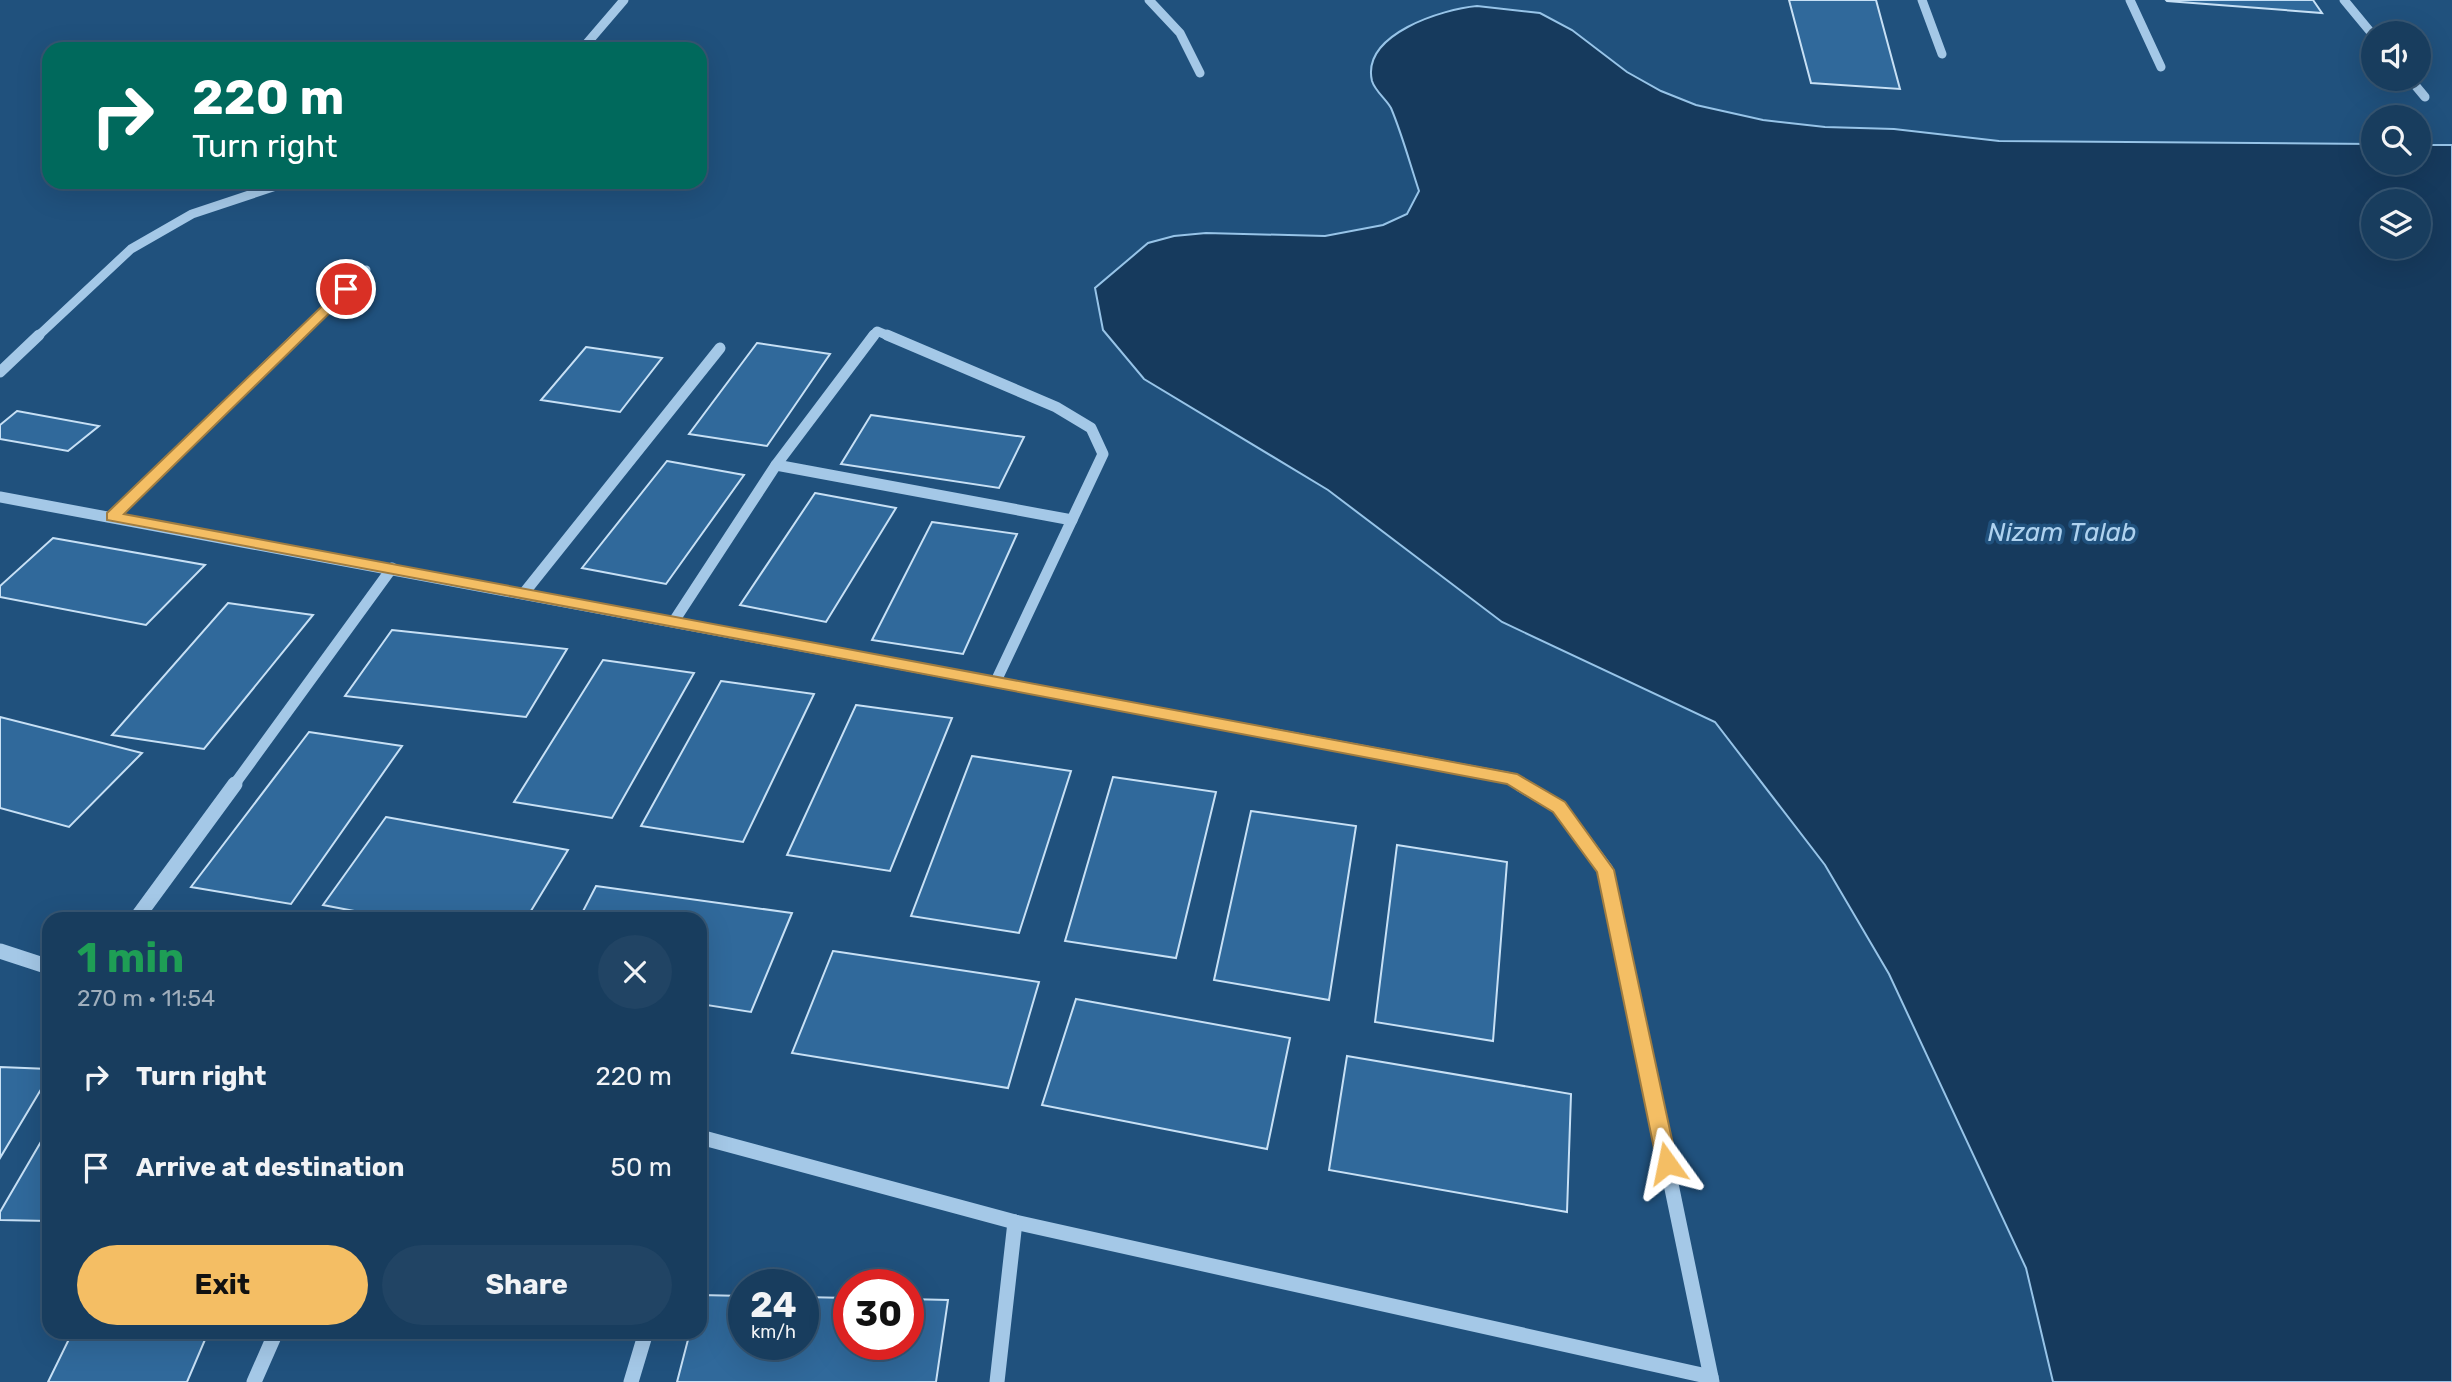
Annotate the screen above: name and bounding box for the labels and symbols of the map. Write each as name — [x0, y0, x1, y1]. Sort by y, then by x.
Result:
pin — [316, 259, 376, 319]
water label: Nizam Talab — [1988, 517, 2136, 548]
position arrow — [1630, 1126, 1704, 1200]
speed limit sign: 30 — [833, 1269, 924, 1360]

